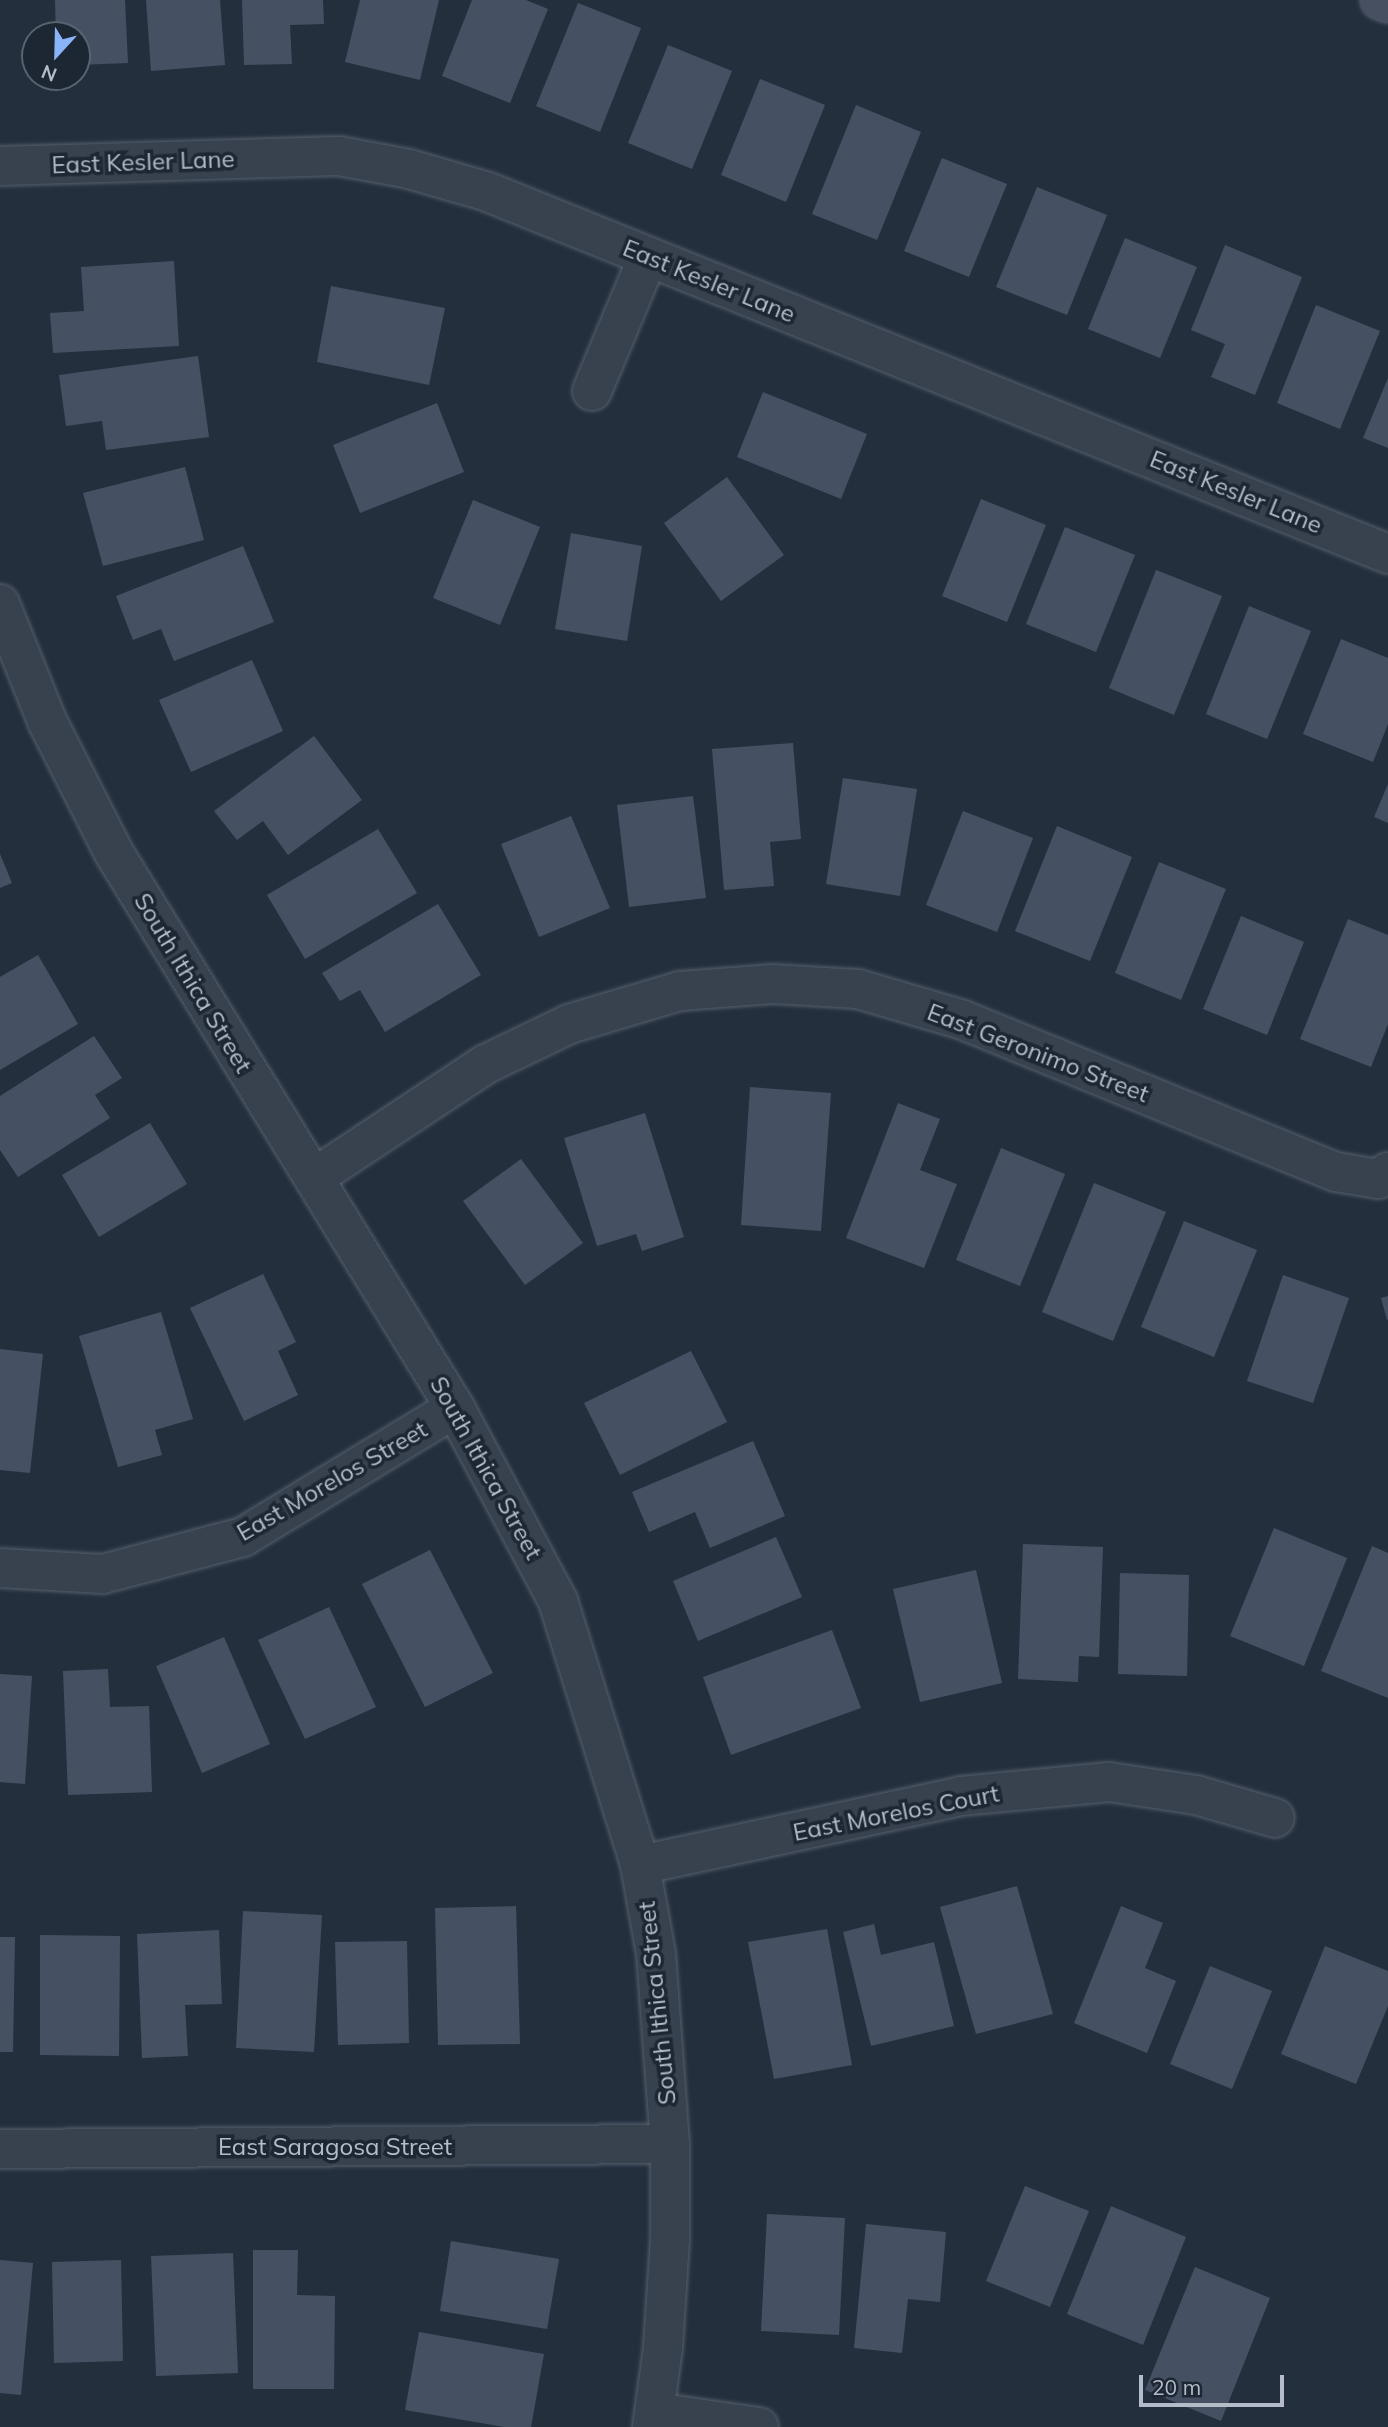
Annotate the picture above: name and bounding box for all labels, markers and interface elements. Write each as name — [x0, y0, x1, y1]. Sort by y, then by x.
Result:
north arrow — [21, 21, 91, 91]
text: N — [38, 60, 60, 87]
street label: East Kesler Lane — [51, 144, 235, 180]
street label: East Kesler Lane — [619, 233, 799, 329]
street label: East Kesler Lane — [1146, 444, 1326, 540]
street label: South Ithica Street — [128, 888, 258, 1078]
street label: East Geronimo Street — [923, 997, 1153, 1109]
street label: South Ithica Street — [424, 1372, 548, 1564]
street label: East Morelos Street — [232, 1415, 432, 1547]
street label: East Morelos Court — [791, 1779, 1001, 1847]
street label: South Ithica Street — [632, 1900, 682, 2106]
street label: East Saragosa Street — [218, 2133, 452, 2161]
scale bar — [1143, 2360, 1288, 2404]
text: 20 m — [1152, 2374, 1201, 2400]

